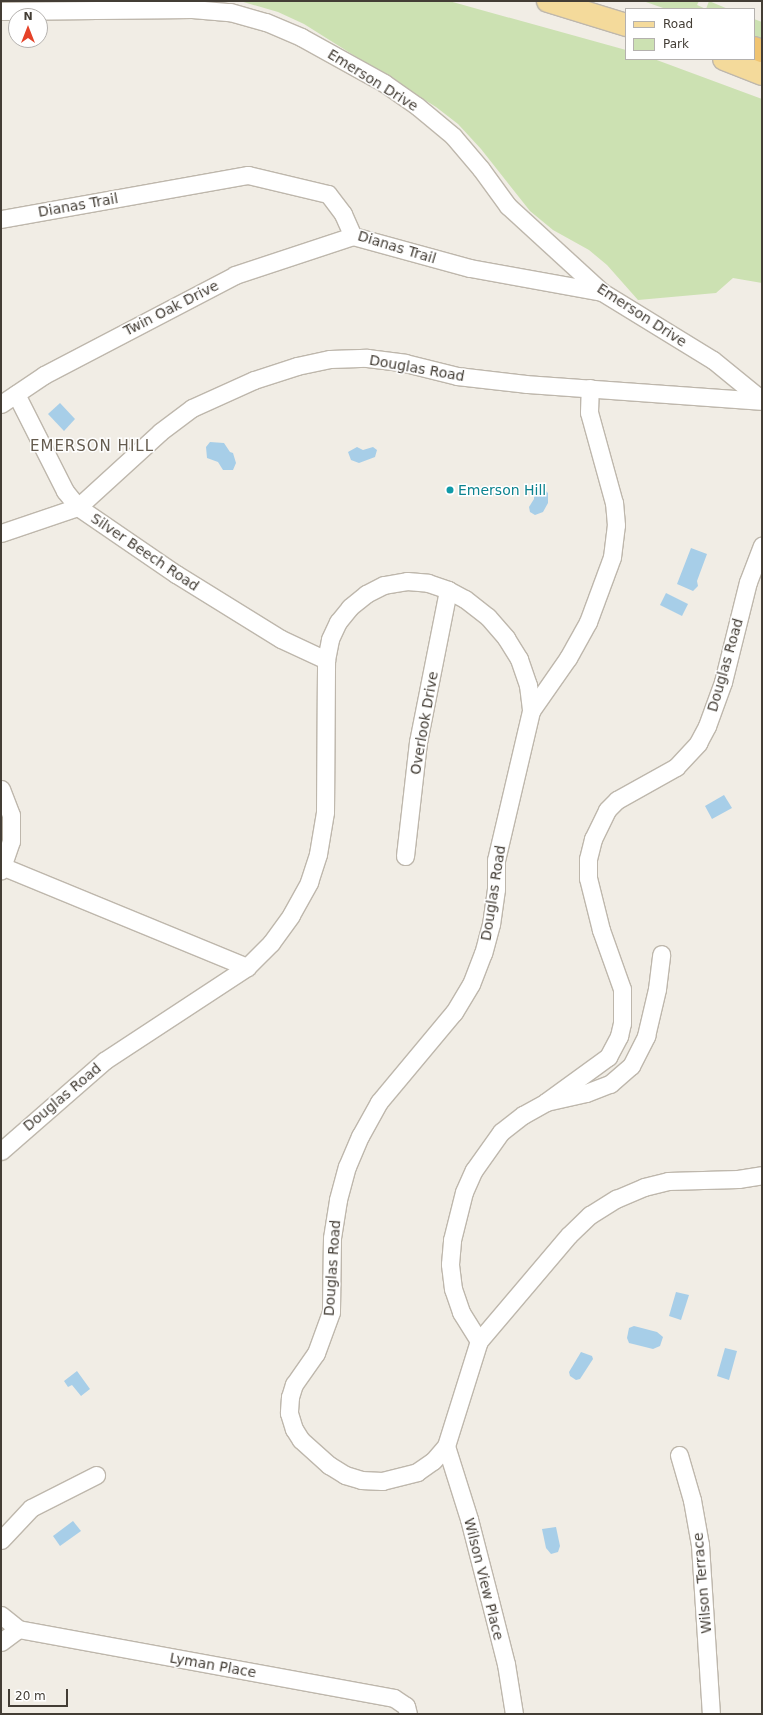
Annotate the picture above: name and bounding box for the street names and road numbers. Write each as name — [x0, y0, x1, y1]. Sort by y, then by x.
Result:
street label: Emerson Drive — [325, 45, 421, 115]
street label: Dianas Trail — [37, 190, 119, 220]
street label: Dianas Trail — [356, 227, 438, 267]
street label: Twin Oak Drive — [121, 277, 221, 339]
street label: Emerson Drive — [594, 280, 690, 350]
street label: Douglas Road — [368, 351, 466, 385]
street label: Silver Beech Road — [88, 510, 202, 594]
street label: Douglas Road — [704, 616, 746, 714]
street label: Overlook Drive — [407, 670, 441, 776]
street label: Douglas Road — [477, 844, 509, 942]
street label: Douglas Road — [20, 1060, 104, 1134]
street label: Douglas Road — [320, 1219, 344, 1317]
street label: Wilson View Place — [461, 1516, 507, 1642]
street label: Wilson Terrace — [689, 1532, 715, 1634]
street label: Lyman Place — [168, 1649, 258, 1681]

